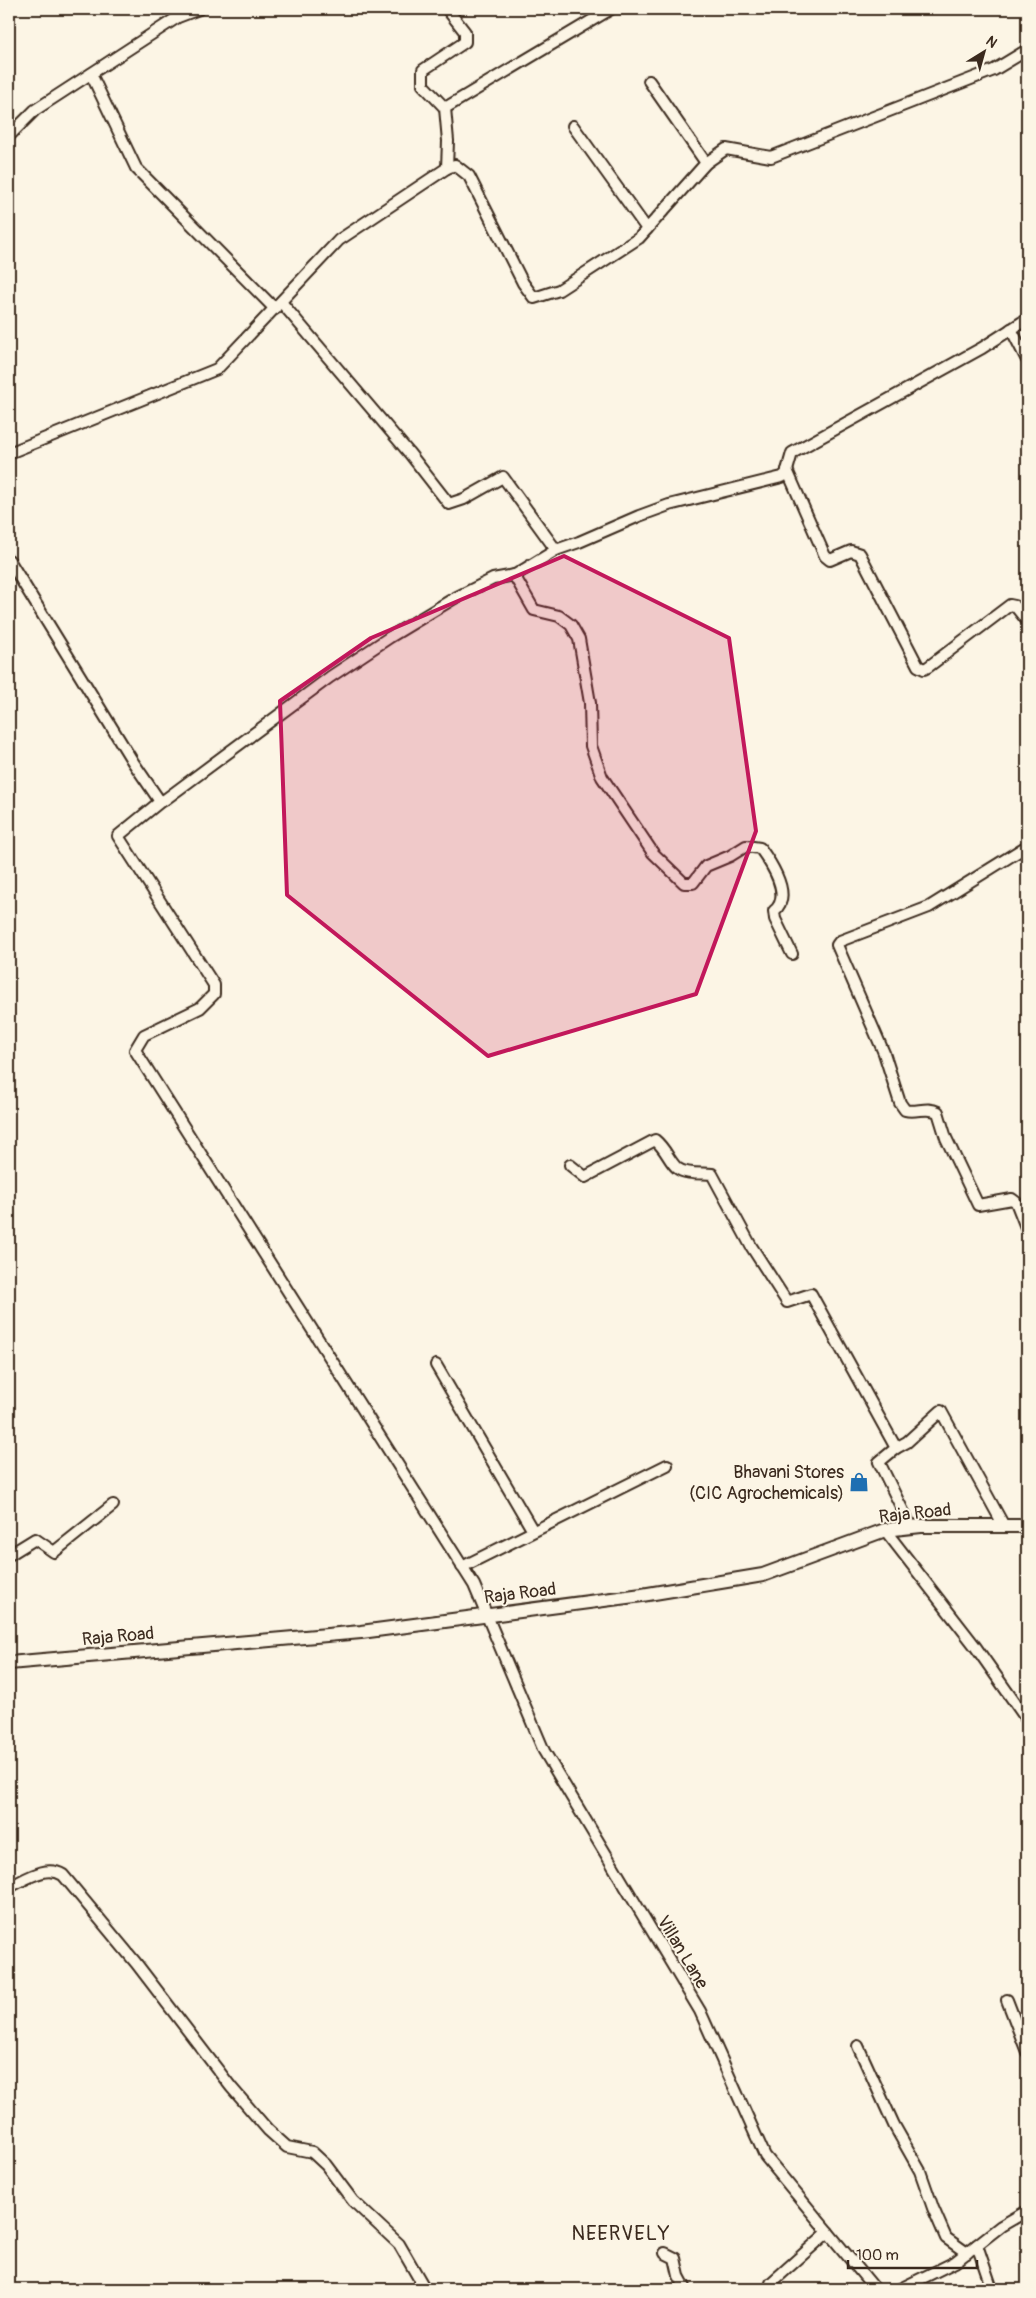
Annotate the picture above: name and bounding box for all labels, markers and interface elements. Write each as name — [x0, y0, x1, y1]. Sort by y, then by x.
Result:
north arrow — [958, 28, 1008, 78]
text: N — [983, 32, 1000, 52]
place label: Bhavani Stores (CIC Agrochemicals) — [689, 1461, 844, 1505]
shop icon: Bhavani Stores (CIC Agrochemicals) — [848, 1471, 870, 1493]
street label: Raja Road — [878, 1498, 952, 1529]
street label: Raja Road — [483, 1578, 557, 1609]
street label: Raja Road — [81, 1622, 155, 1651]
street label: Villan Lane — [652, 1911, 713, 1993]
district label: NEERVELY — [571, 2221, 671, 2246]
scale bar — [848, 2238, 977, 2270]
text: 100 m — [856, 2246, 899, 2265]

